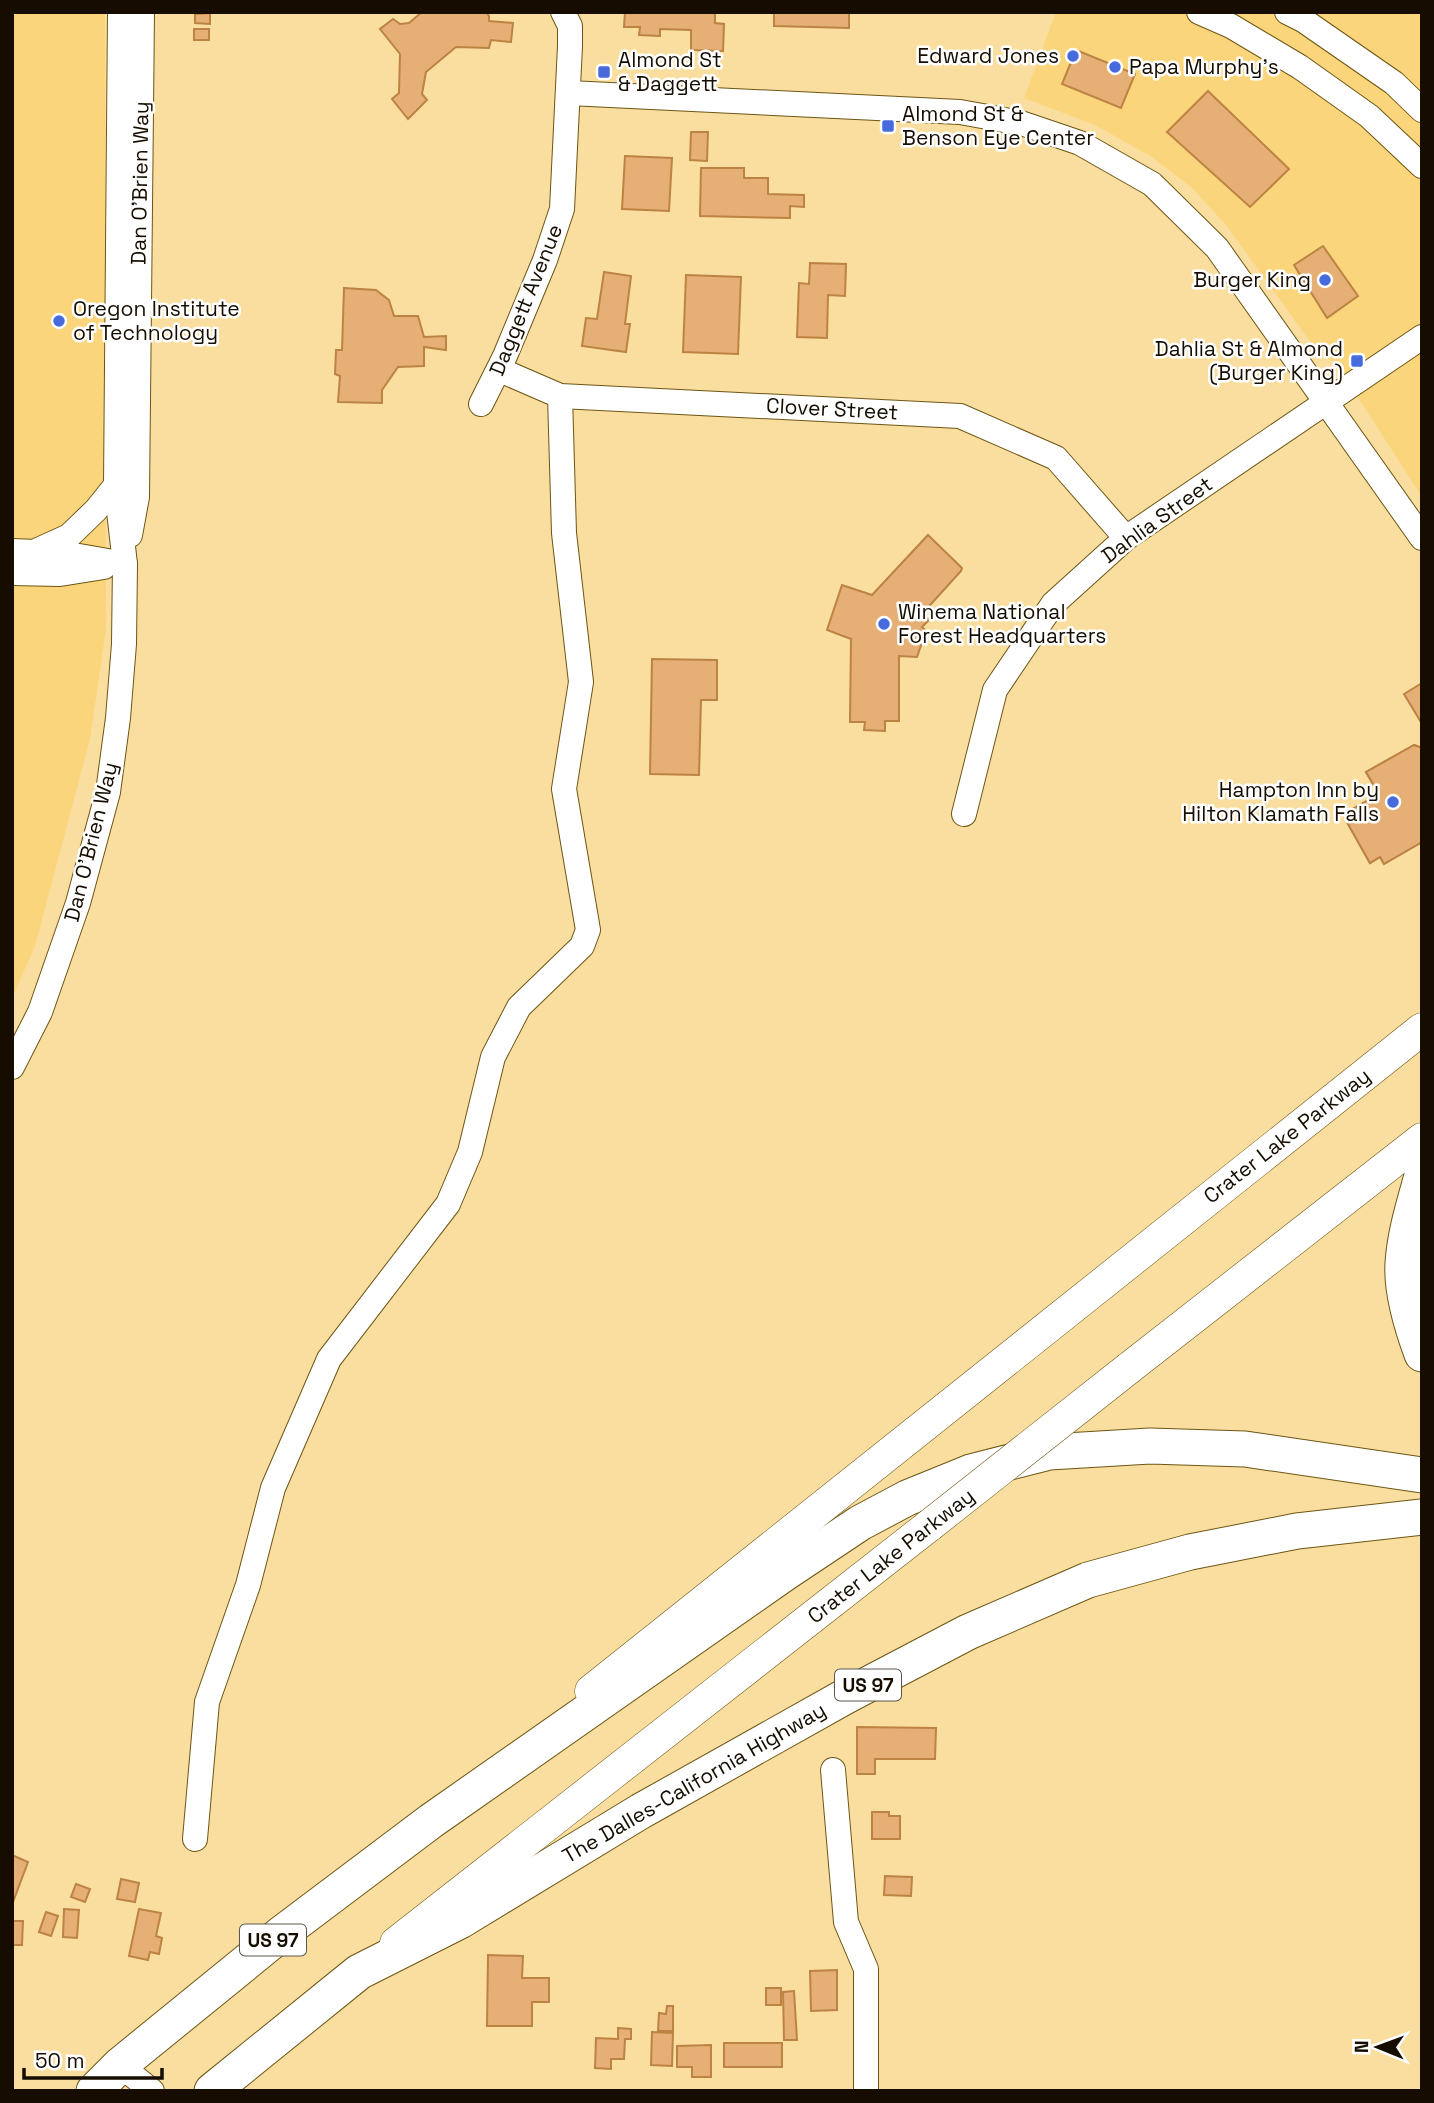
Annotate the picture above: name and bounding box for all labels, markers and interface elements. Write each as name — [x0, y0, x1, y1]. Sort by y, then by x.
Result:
place label: Edward Jones — [917, 42, 1059, 69]
place label: Almond St & Daggett — [618, 46, 722, 97]
marker: Edward Jones — [1065, 48, 1081, 64]
place label: Papa Murphy's — [1129, 53, 1279, 80]
marker: Papa Murphy's — [1107, 59, 1123, 75]
marker: Almond St & Daggett — [596, 64, 612, 80]
place label: Almond St & Benson Eye Center — [902, 100, 1094, 151]
street label: Dan O'Brien Way — [125, 101, 154, 265]
marker: Almond St & Benson Eye Center — [880, 118, 896, 134]
street label: Daggett Avenue — [483, 220, 568, 379]
place label: Burger King — [1193, 266, 1311, 293]
marker: Burger King — [1317, 272, 1333, 288]
place label: Oregon Institute of Technology — [73, 295, 240, 346]
marker: Oregon Institute of Technology — [51, 313, 67, 329]
place label: Dahlia St & Almond (Burger King) — [1155, 335, 1343, 386]
marker: Dahlia St & Almond (Burger King) — [1349, 353, 1365, 369]
street label: Clover Street — [765, 392, 899, 425]
street label: Dahlia Street — [1096, 470, 1218, 569]
place label: Winema National Forest Headquarters — [898, 598, 1106, 649]
marker: Winema National Forest Headquarters — [876, 616, 892, 632]
street label: Dan O'Brien Way — [58, 759, 123, 925]
place label: Hampton Inn by Hilton Klamath Falls — [1182, 776, 1379, 827]
marker: Hampton Inn by Hilton Klamath Falls — [1385, 794, 1401, 810]
street label: Crater Lake Parkway — [1198, 1062, 1376, 1209]
street label: Crater Lake Parkway — [802, 1482, 980, 1629]
road number: US 97 — [835, 1670, 901, 1700]
street label: The Dalles-California Highway — [557, 1696, 830, 1869]
road number: US 97 — [240, 1924, 306, 1956]
north arrow — [1343, 2012, 1413, 2082]
scale bar — [24, 2036, 163, 2080]
text: N — [1349, 2040, 1374, 2053]
text: 50 m — [35, 2047, 85, 2074]

